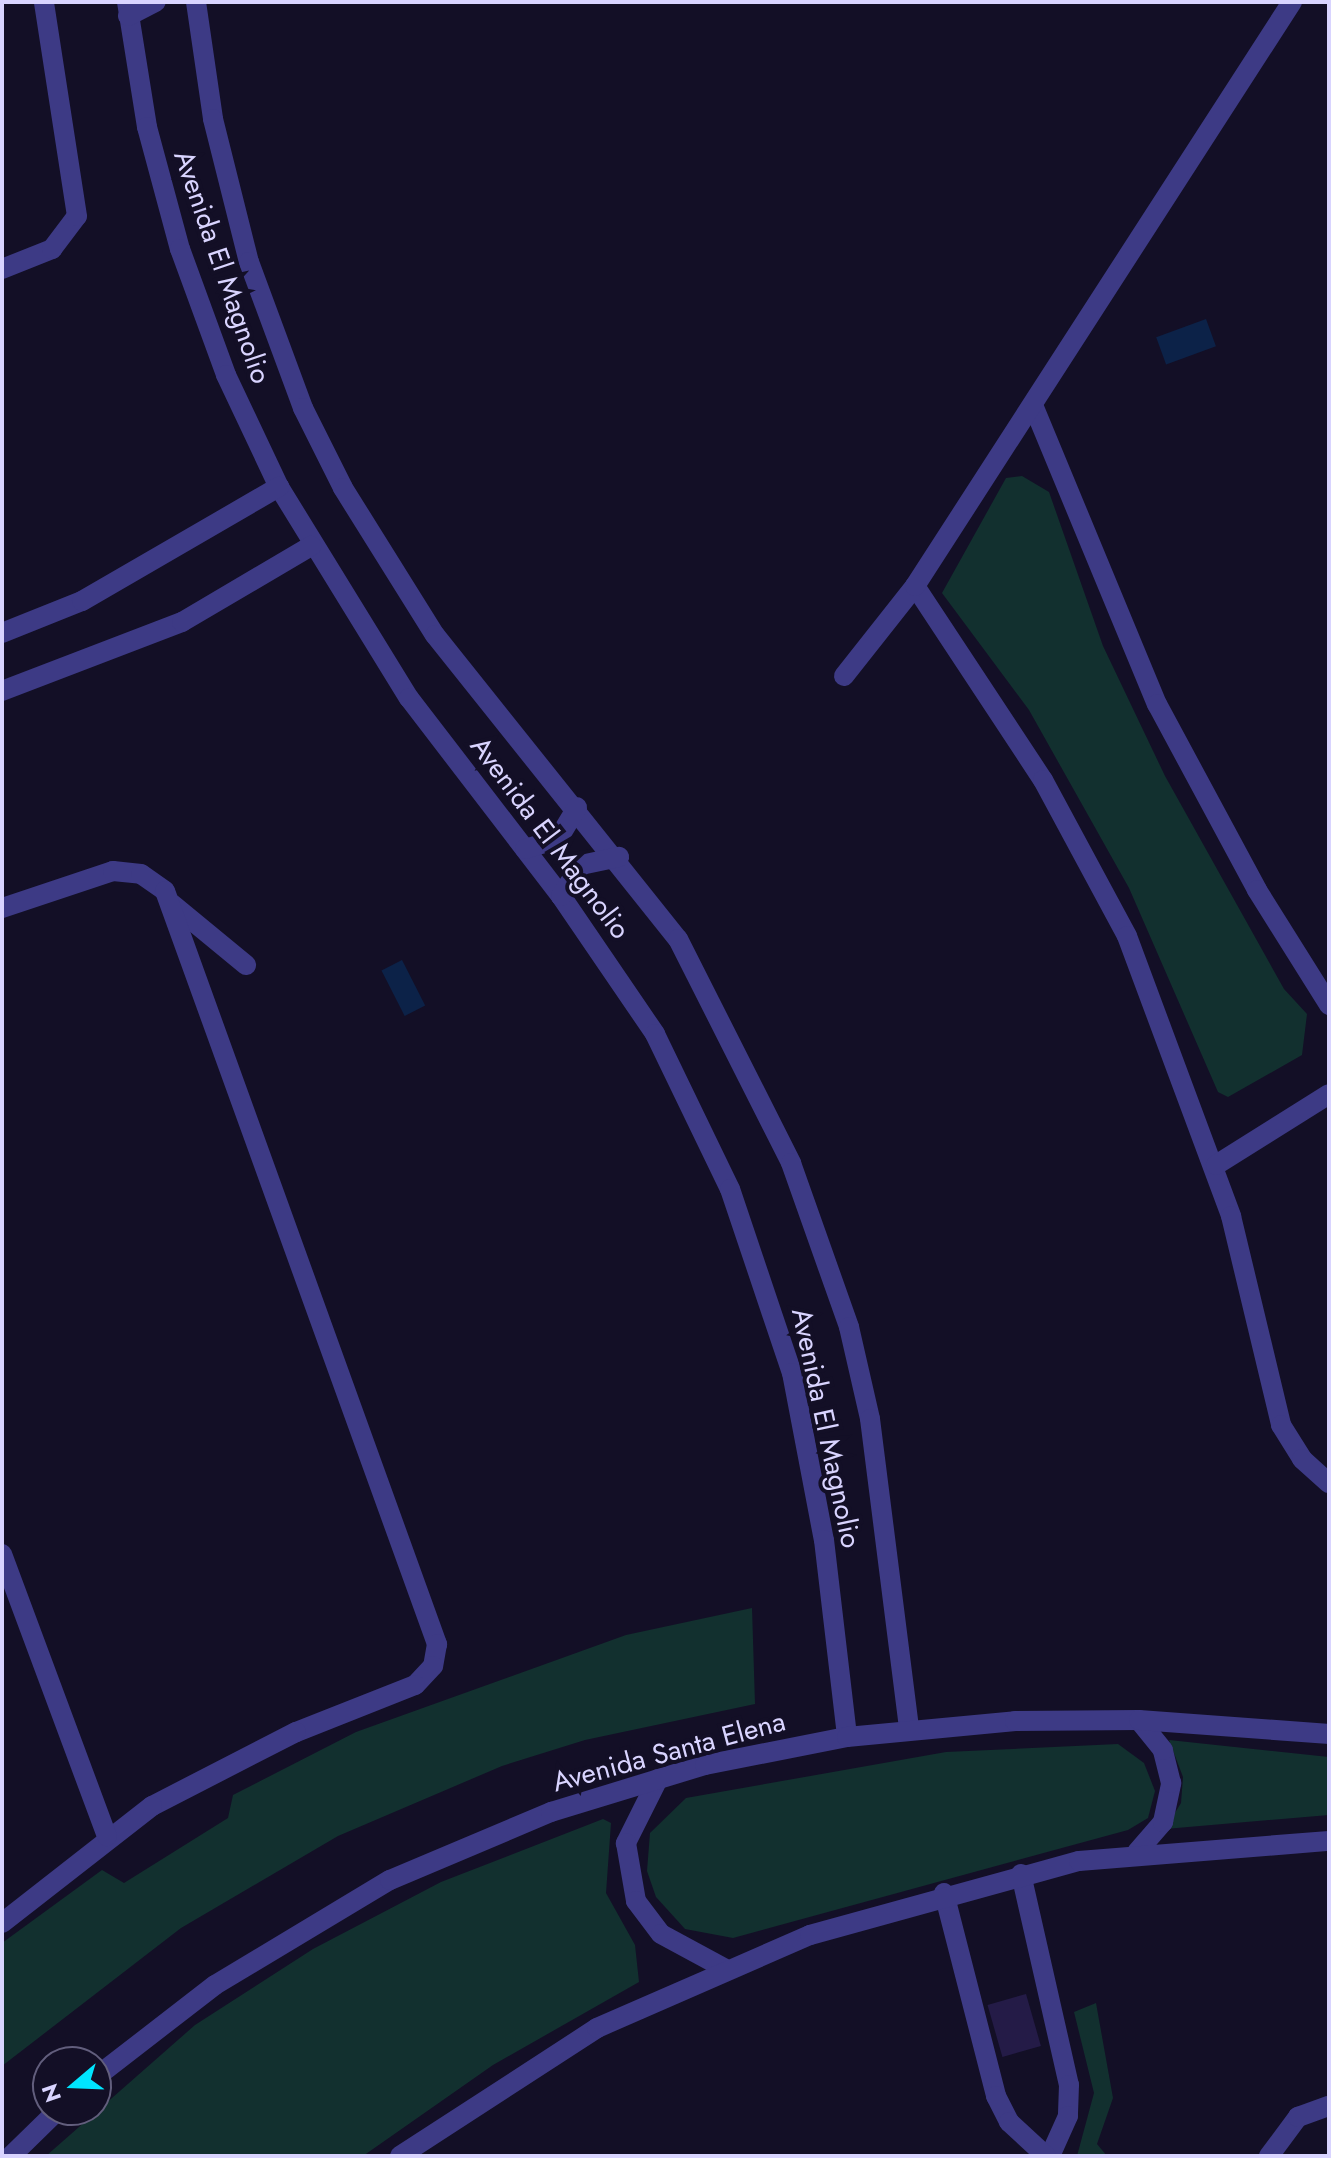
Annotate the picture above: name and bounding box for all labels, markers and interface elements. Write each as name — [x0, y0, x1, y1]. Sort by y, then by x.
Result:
street label: Avenida El Magnolio — [166, 146, 278, 388]
street label: Avenida El Magnolio — [463, 730, 637, 946]
street label: Avenida El Magnolio — [784, 1305, 868, 1551]
street label: Avenida Santa Elena — [549, 1705, 789, 1799]
north arrow — [32, 2046, 112, 2126]
text: N — [33, 2080, 69, 2107]

